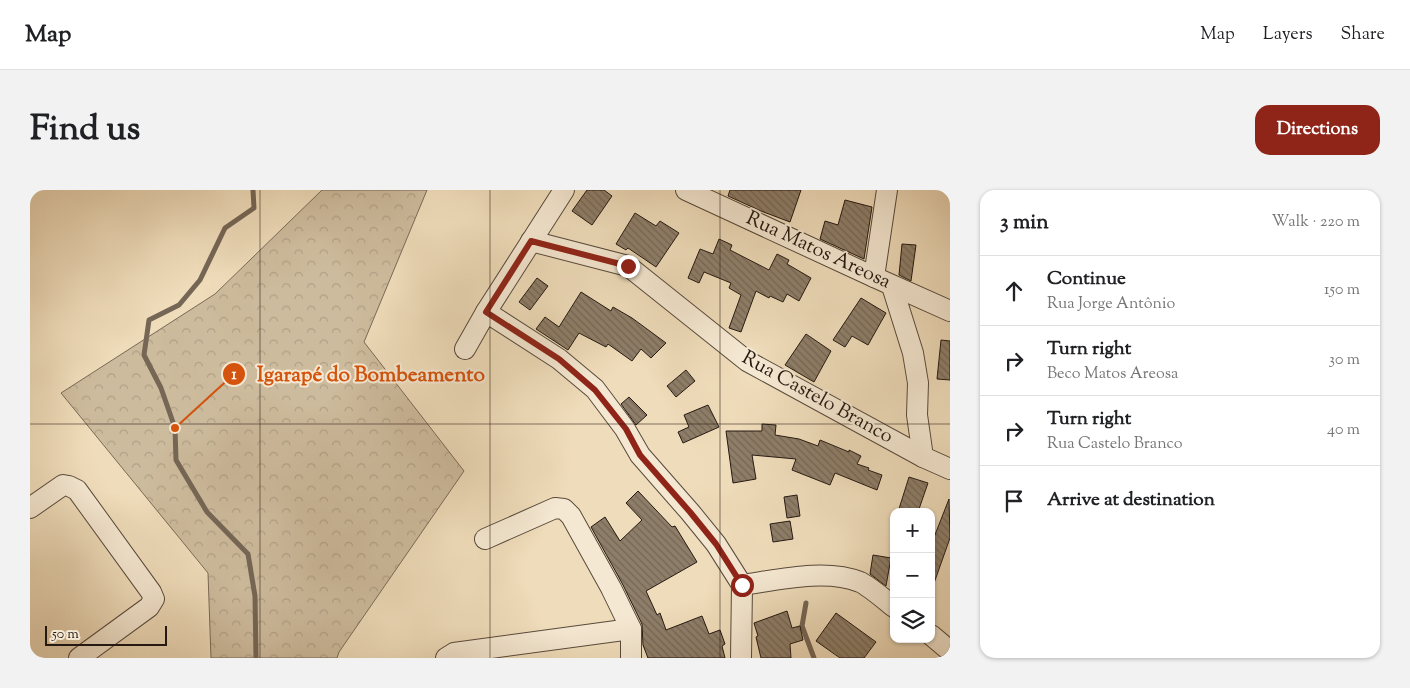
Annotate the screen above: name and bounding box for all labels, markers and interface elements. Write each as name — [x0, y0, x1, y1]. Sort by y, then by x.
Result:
text: Map — [25, 18, 71, 52]
text: Map — [1200, 22, 1235, 48]
text: Layers — [1263, 22, 1313, 48]
text: Share — [1341, 22, 1385, 48]
text: Find us — [30, 105, 140, 156]
button: Directions — [1255, 105, 1380, 155]
street label: Rua Matos Areosa — [741, 205, 895, 297]
text: 3 min — [1000, 208, 1049, 238]
text: Walk · 220 m — [1272, 211, 1360, 234]
route end — [617, 255, 640, 278]
text: Continue — [1047, 266, 1126, 293]
icon: ahead — [1000, 277, 1028, 305]
text: 150 m — [1324, 279, 1360, 302]
text: Rua Jorge Antônio — [1047, 293, 1175, 316]
text: Turn right — [1047, 336, 1131, 363]
street label: Rua Castelo Branco — [736, 344, 898, 452]
icon: right — [1000, 347, 1028, 375]
text: 30 m — [1329, 349, 1360, 372]
callout: Igarapé do Bombeamento — [222, 356, 495, 392]
text: Igarapé do Bombeamento — [257, 361, 486, 391]
text: Beco Matos Areosa — [1047, 363, 1178, 386]
text: 1 — [231, 365, 237, 386]
text: Turn right — [1047, 406, 1131, 433]
icon: right — [1000, 417, 1028, 445]
text: 40 m — [1327, 419, 1360, 442]
text: Rua Castelo Branco — [1047, 433, 1182, 456]
icon: arrive — [1000, 487, 1028, 515]
text: Arrive at destination — [1047, 487, 1215, 514]
map controls — [890, 508, 935, 643]
button: + — [890, 508, 935, 553]
button: − — [890, 553, 935, 598]
route start — [731, 574, 754, 597]
button: layers — [890, 598, 935, 643]
scale bar — [45, 623, 168, 646]
text: 50 m — [52, 625, 79, 645]

